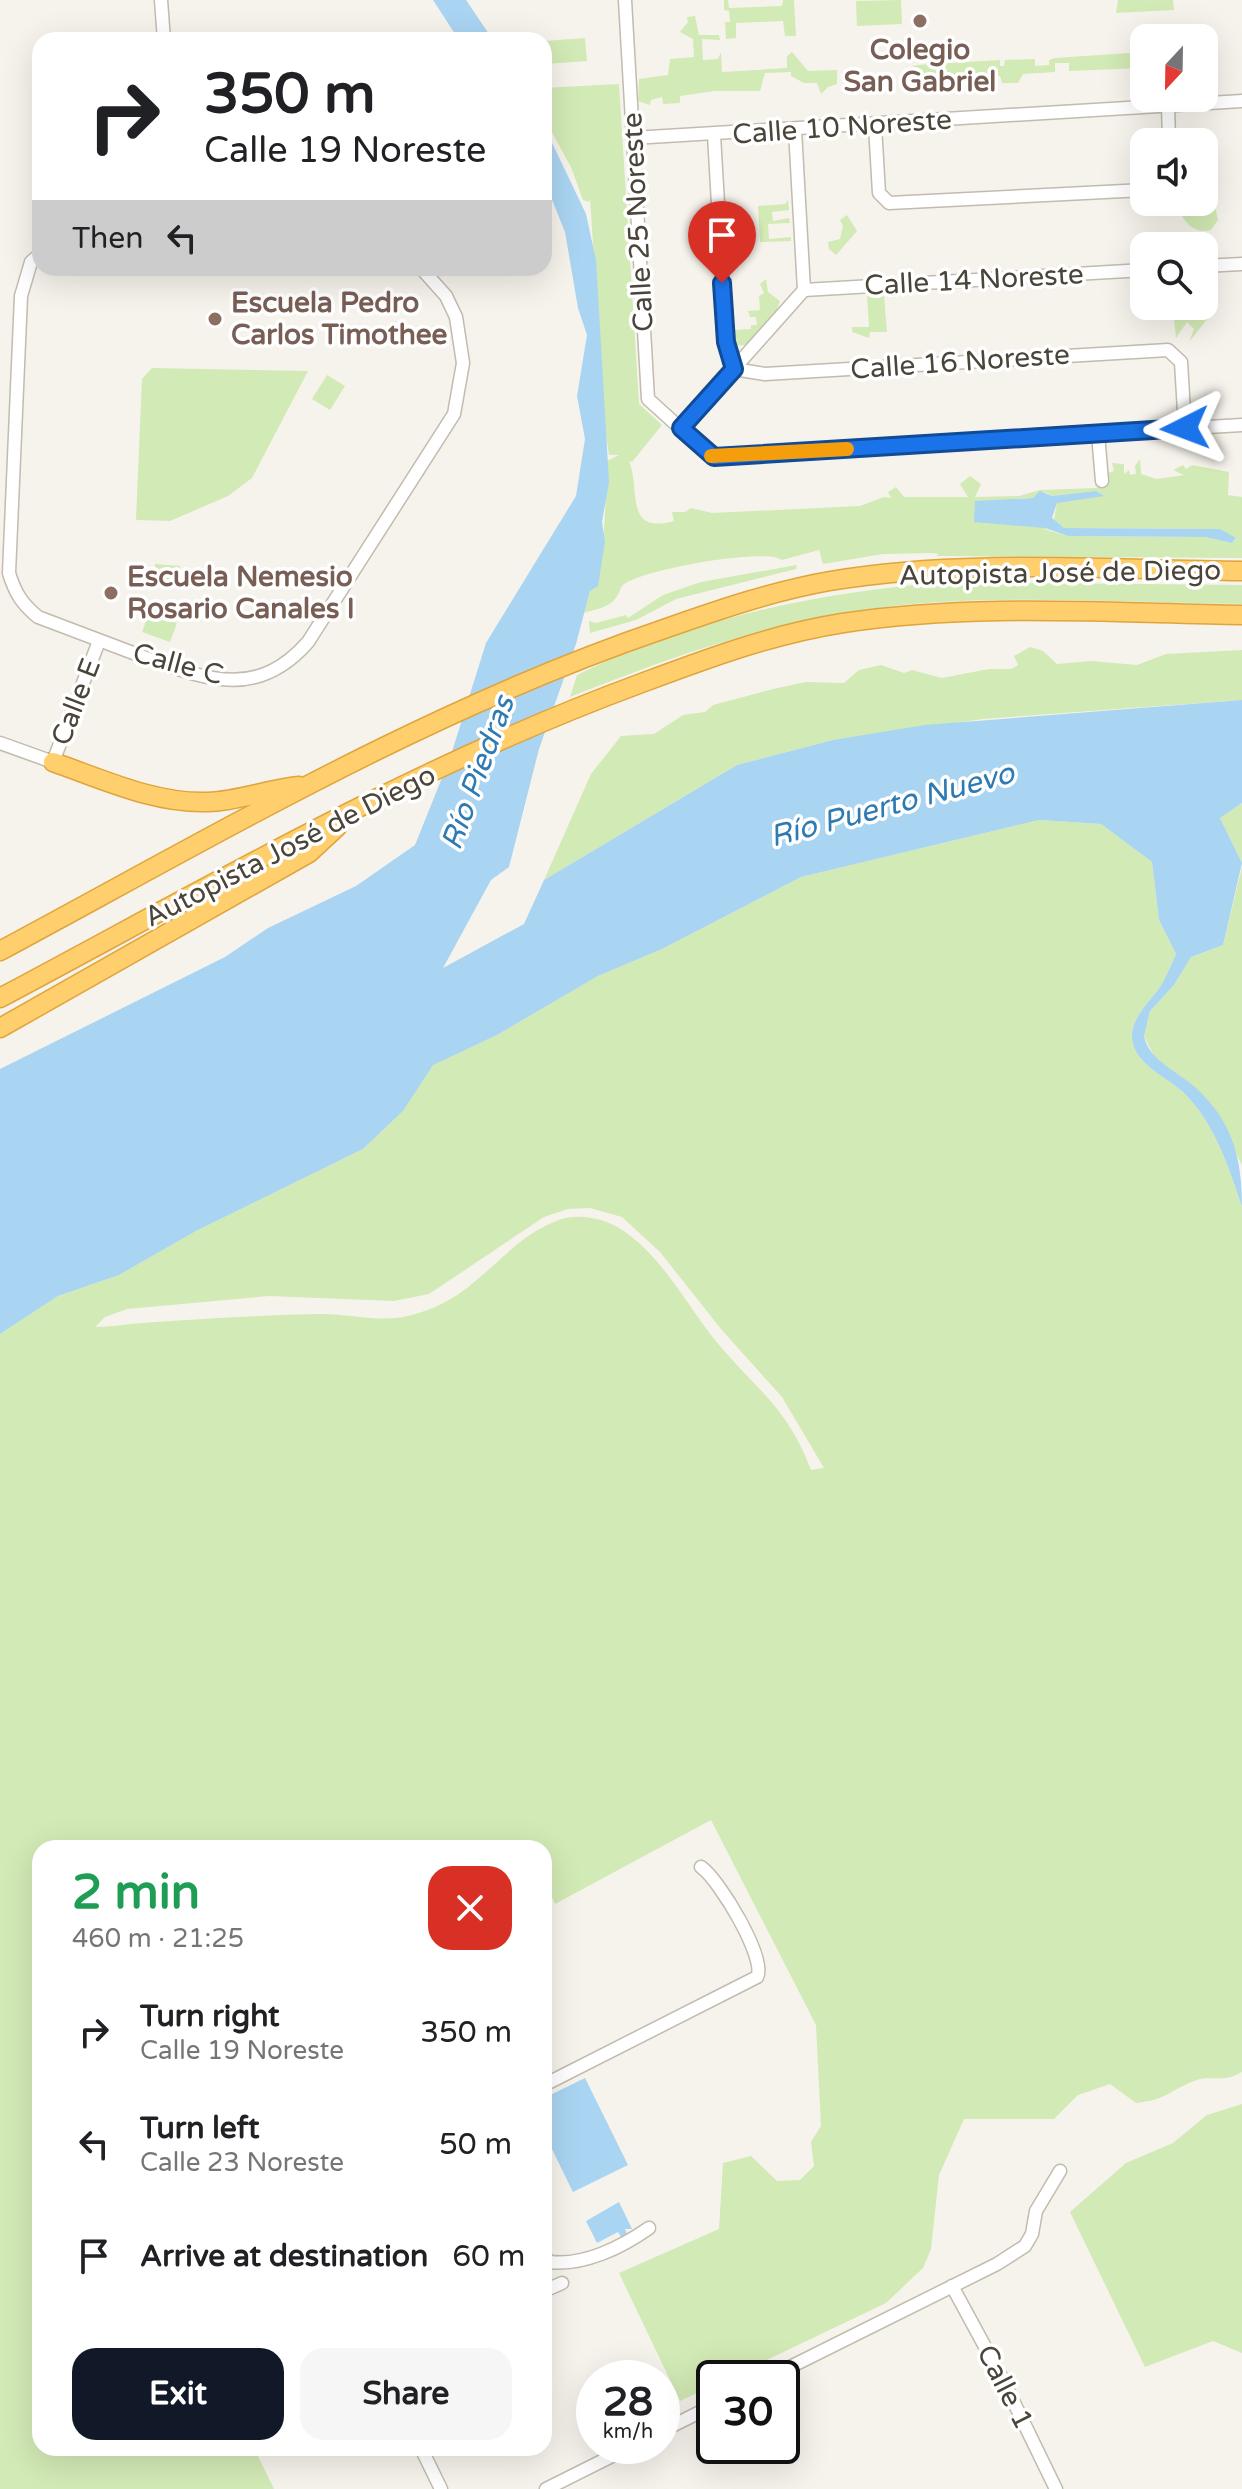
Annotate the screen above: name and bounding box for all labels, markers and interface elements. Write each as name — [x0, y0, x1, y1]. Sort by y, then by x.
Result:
marker: Colegio San Gabriel — [911, 12, 929, 30]
north arrow — [1130, 24, 1218, 112]
map controls — [1130, 24, 1218, 320]
place label: Colegio San Gabriel — [844, 33, 996, 99]
text: 350 m — [204, 61, 375, 128]
icon: right — [72, 64, 176, 168]
street label: Calle 10 Noreste — [731, 102, 953, 152]
street label: Calle 25 Noreste — [615, 111, 661, 333]
button: sound — [1130, 128, 1218, 216]
text: Calle 19 Noreste — [204, 129, 486, 172]
pin — [688, 201, 756, 283]
icon: arrive — [700, 213, 744, 257]
icon: left — [160, 216, 204, 260]
text: Then — [72, 220, 144, 257]
button: search — [1130, 232, 1218, 320]
street label: Calle 14 Noreste — [863, 257, 1085, 303]
place label: Escuela Pedro Carlos Timothee — [231, 286, 448, 352]
marker: Escuela Pedro Carlos Timothee — [206, 310, 224, 328]
street label: Calle 16 Noreste — [849, 337, 1071, 387]
position arrow — [1143, 386, 1227, 470]
street label: Autopista José de Diego — [899, 553, 1221, 593]
place label: Escuela Nemesio Rosario Canales I — [127, 560, 355, 626]
marker: Escuela Nemesio Rosario Canales I — [102, 584, 120, 602]
street label: Calle C — [129, 636, 227, 692]
street label: Calle E — [44, 654, 108, 750]
water label: Río Piedras — [433, 689, 524, 855]
water label: Río Puerto Nuevo — [766, 754, 1020, 855]
street label: Autopista José de Diego — [139, 758, 441, 934]
text: 2 min — [72, 1864, 200, 1922]
button: close — [428, 1866, 512, 1950]
text: 460 m · 21:25 — [72, 1923, 244, 1954]
text: Turn right — [140, 1998, 280, 2035]
icon: right — [72, 2010, 116, 2054]
text: 350 m — [420, 2014, 512, 2051]
text: Calle 19 Noreste — [140, 2035, 344, 2066]
text: Turn left — [140, 2110, 259, 2147]
icon: left — [72, 2122, 116, 2166]
text: 50 m — [439, 2126, 512, 2163]
text: Calle 23 Noreste — [140, 2147, 344, 2178]
icon: arrive — [72, 2234, 116, 2278]
text: Arrive at destination — [140, 2238, 428, 2275]
text: 60 m — [452, 2238, 525, 2275]
street label: Calle 1 — [969, 2339, 1041, 2435]
button: Exit — [72, 2348, 284, 2440]
button: Share — [300, 2348, 512, 2440]
speed limit sign: 30 — [696, 2360, 800, 2464]
text: 28 — [603, 2378, 653, 2426]
text: km/h — [603, 2420, 653, 2444]

